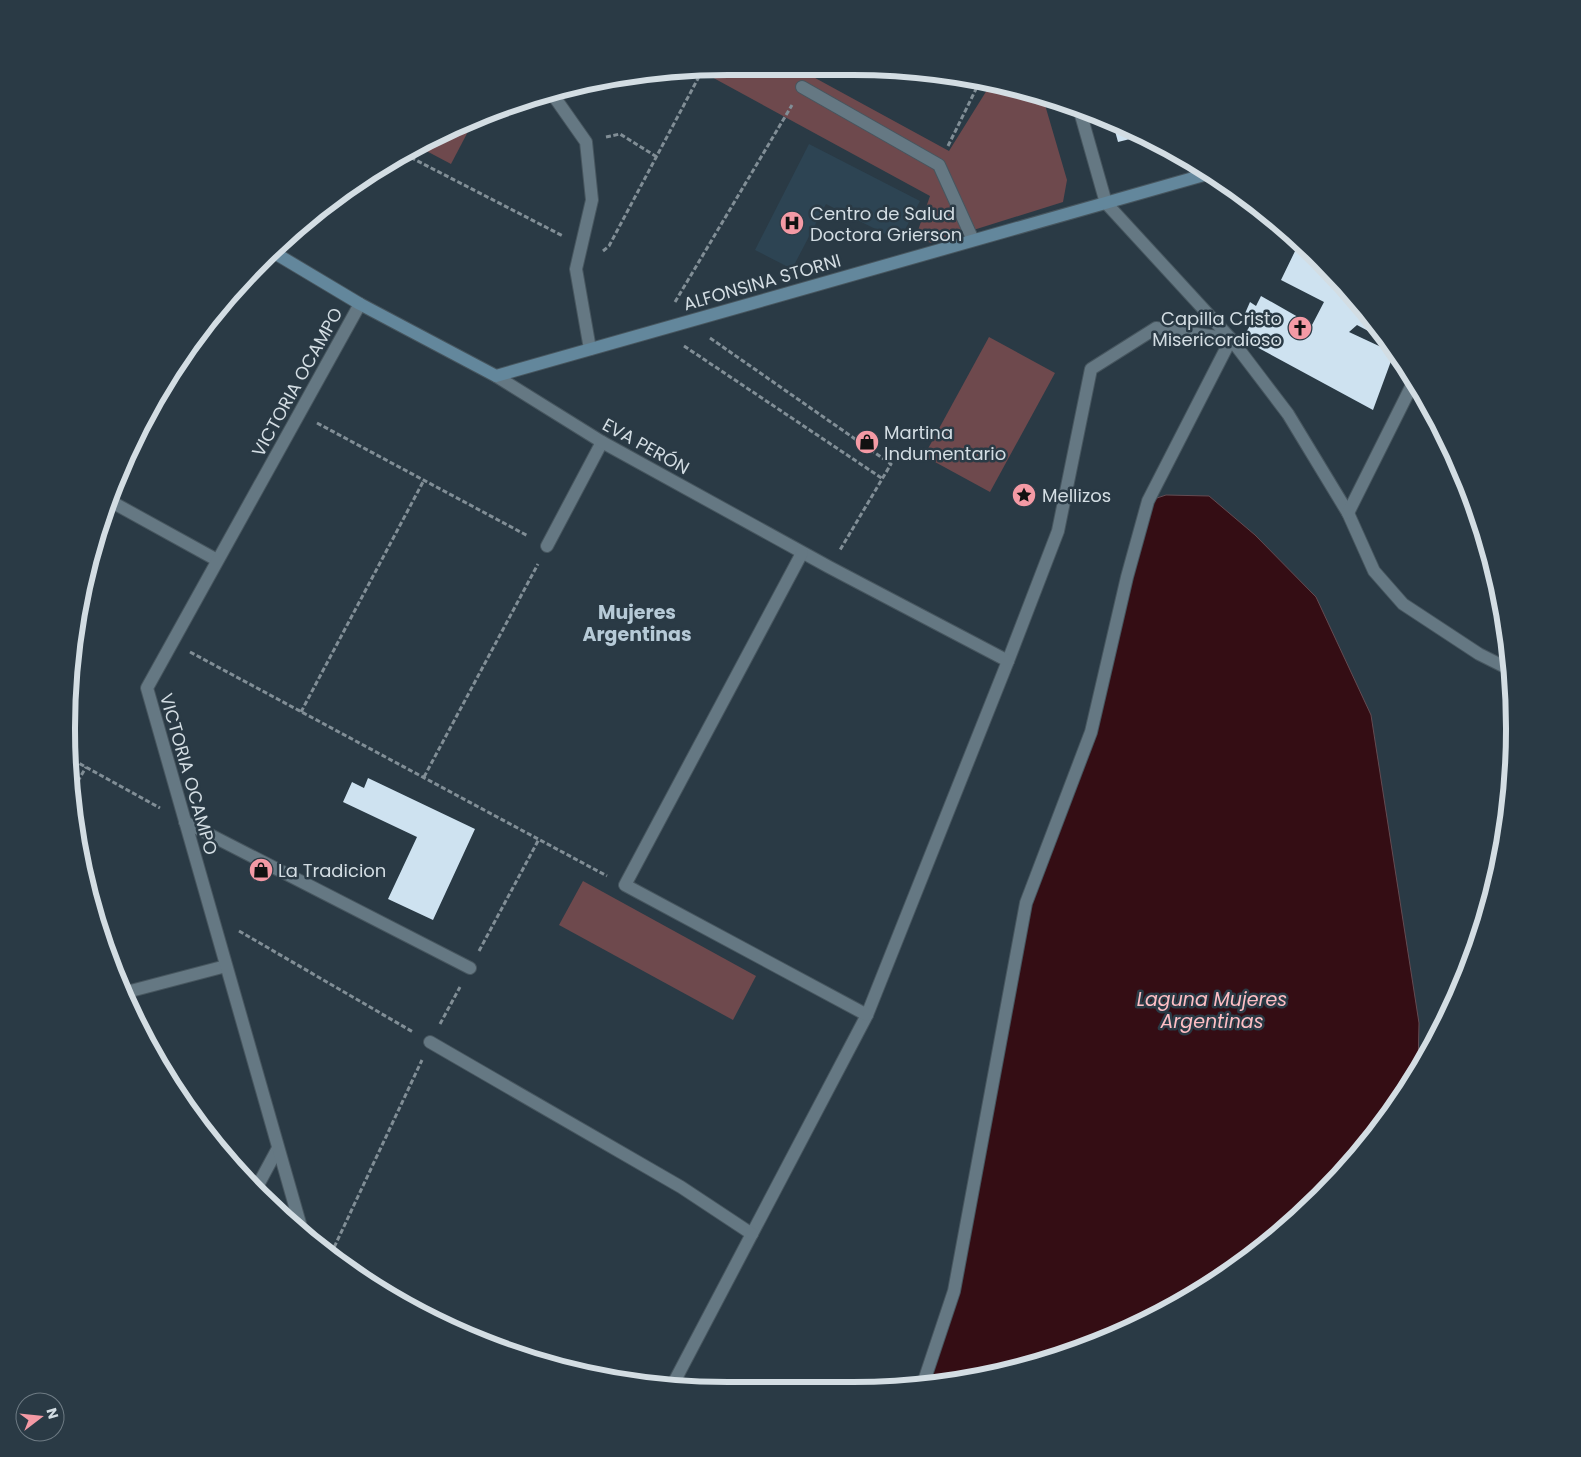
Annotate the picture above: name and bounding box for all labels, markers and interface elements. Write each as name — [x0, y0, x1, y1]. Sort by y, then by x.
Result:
place label: Centro de Salud Doctora Grierson — [810, 201, 962, 247]
hospital icon: Centro de Salud Doctora Grierson — [779, 210, 805, 236]
street label: ALFONSINA STORNI — [680, 248, 844, 316]
street label: VICTORIA OCAMPO — [246, 303, 348, 461]
place label: Capilla Cristo Misericordioso — [1152, 306, 1282, 352]
church icon: Capilla Cristo Misericordioso — [1287, 315, 1313, 341]
street label: EVA PERÓN — [598, 412, 694, 480]
place label: Martina Indumentario — [884, 420, 1006, 466]
shop icon: Martina Indumentario — [854, 429, 880, 455]
place icon: Mellizos — [1011, 482, 1037, 508]
place label: Mellizos — [1042, 483, 1111, 508]
district label: Mujeres Argentinas — [582, 599, 692, 648]
street label: VICTORIA OCAMPO — [154, 690, 224, 858]
shop icon: La Tradicion — [248, 857, 274, 883]
place label: La Tradicion — [278, 858, 386, 883]
water label: Laguna Mujeres Argentinas — [1137, 986, 1287, 1035]
north arrow — [15, 1392, 65, 1442]
text: N — [41, 1406, 64, 1421]

